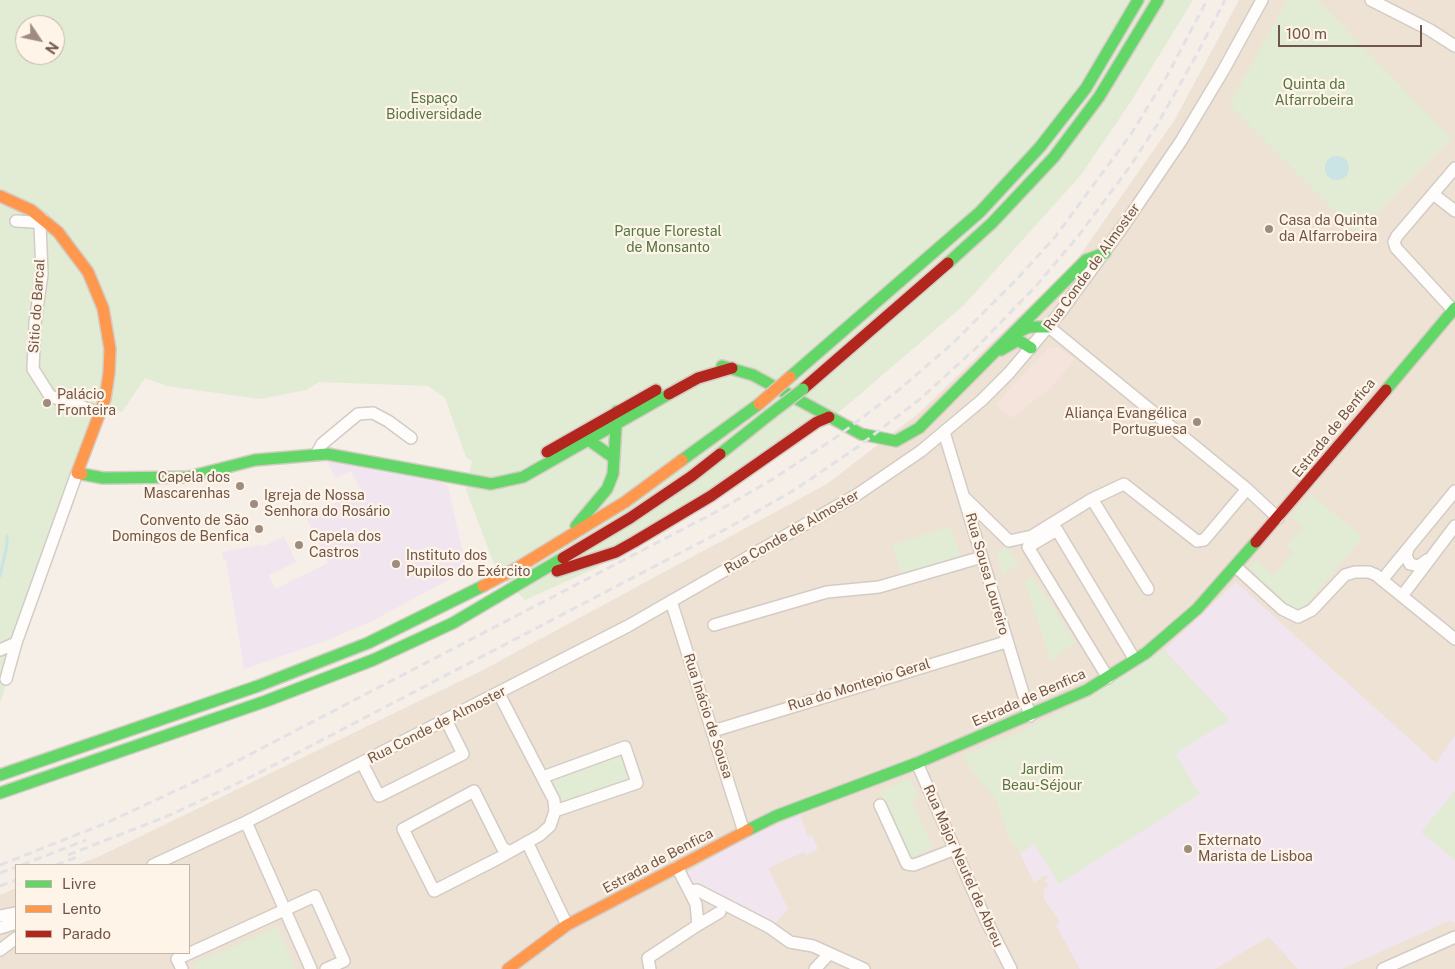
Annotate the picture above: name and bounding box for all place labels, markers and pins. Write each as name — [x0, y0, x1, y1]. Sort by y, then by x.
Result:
place label: Casa da Quinta da Alfarrobeira — [1279, 213, 1377, 246]
marker: Casa da Quinta da Alfarrobeira — [1263, 223, 1275, 235]
place label: Palácio Fronteira — [57, 387, 116, 420]
marker: Palácio Fronteira — [41, 397, 53, 409]
place label: Aliança Evangélica Portuguesa — [1064, 406, 1187, 438]
marker: Aliança Evangélica Portuguesa — [1191, 416, 1203, 428]
place label: Capela dos Mascarenhas — [143, 470, 230, 502]
marker: Capela dos Mascarenhas — [234, 480, 246, 492]
place label: Igreja de Nossa Senhora do Rosário — [264, 488, 390, 520]
marker: Igreja de Nossa Senhora do Rosário — [248, 498, 260, 510]
place label: Convento de São Domingos de Benfica — [112, 513, 249, 546]
marker: Convento de São Domingos de Benfica — [253, 523, 265, 535]
place label: Capela dos Castros — [309, 529, 381, 562]
marker: Capela dos Castros — [293, 539, 305, 551]
place label: Instituto dos Pupilos do Exército — [406, 548, 531, 580]
marker: Instituto dos Pupilos do Exército — [390, 558, 402, 570]
place label: Externato Marista de Lisboa — [1198, 833, 1313, 866]
marker: Externato Marista de Lisboa — [1182, 843, 1194, 855]

